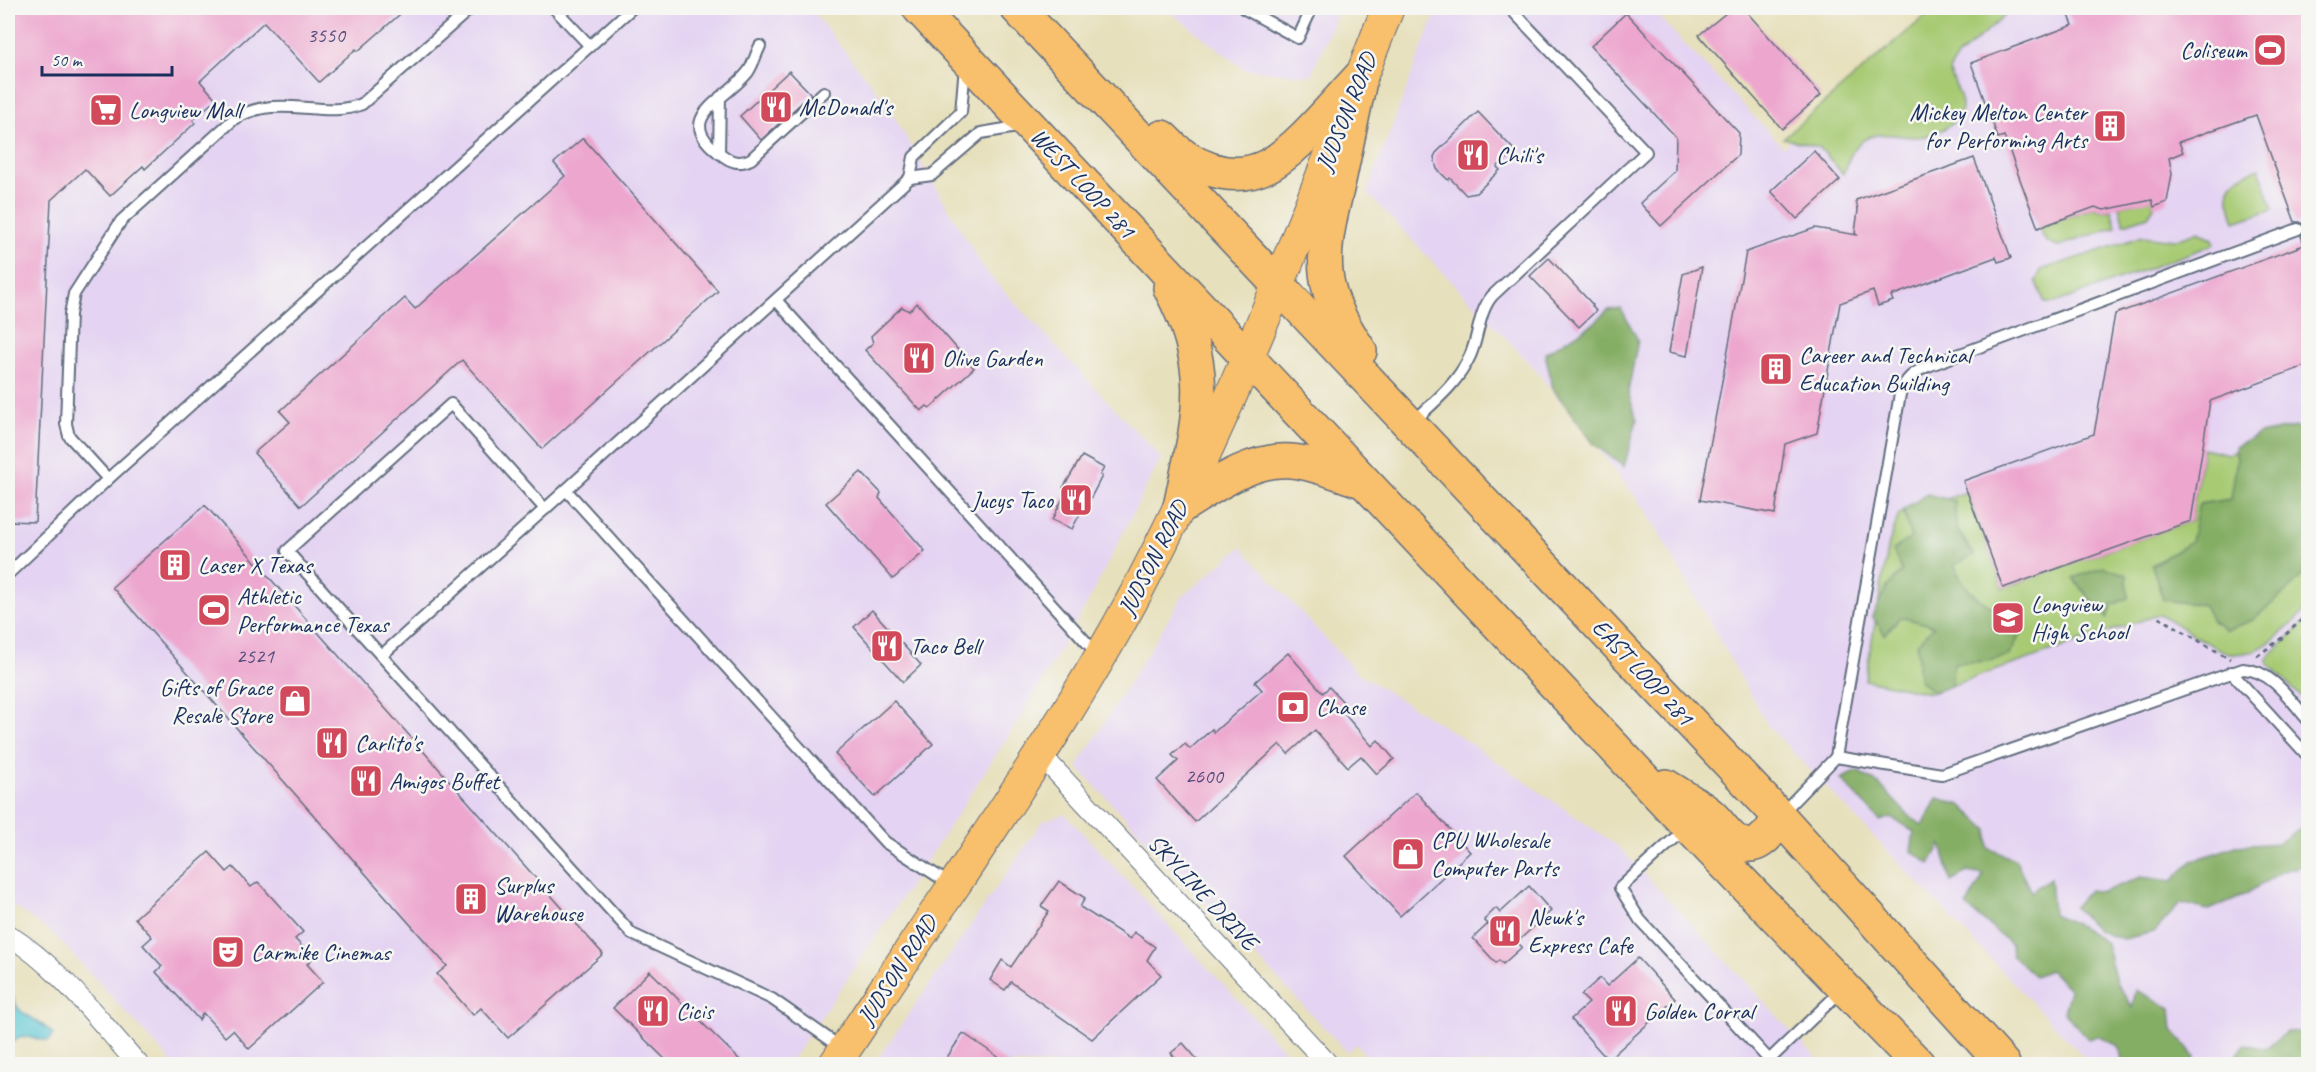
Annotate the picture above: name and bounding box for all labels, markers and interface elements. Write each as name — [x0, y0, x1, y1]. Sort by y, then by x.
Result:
house number: 3550 — [307, 22, 346, 48]
sports icon: Coliseum — [2252, 32, 2288, 68]
place label: Coliseum — [2180, 35, 2248, 65]
scale bar — [42, 39, 172, 77]
street label: JUDSON ROAD — [1308, 47, 1384, 176]
text: 50 m — [51, 49, 84, 71]
restaurant icon: McDonald's — [758, 89, 794, 125]
supermarket icon: Longview Mall — [88, 92, 124, 128]
place label: McDonald's — [799, 92, 895, 122]
place label: Longview Mall — [129, 95, 245, 125]
place label: Mickey Melton Center for Performing Arts — [1909, 97, 2089, 155]
building icon: Mickey Melton Center for Performing Arts — [2092, 108, 2128, 144]
street label: WEST LOOP 281 — [1024, 121, 1143, 245]
restaurant icon: Chili's — [1455, 137, 1491, 173]
place label: Chili's — [1496, 140, 1545, 170]
restaurant icon: Olive Garden — [901, 340, 937, 376]
place label: Career and Technical Education Building — [1799, 340, 1975, 398]
place label: Olive Garden — [942, 343, 1043, 373]
building icon: Career and Technical Education Building — [1758, 351, 1794, 387]
restaurant icon: Jucys Taco — [1058, 482, 1094, 518]
place label: Jucys Taco — [971, 485, 1055, 515]
street label: JUDSON ROAD — [1111, 494, 1196, 621]
building icon: Laser X Texas — [157, 547, 193, 583]
place label: Laser X Texas — [198, 550, 315, 580]
place label: Athletic Performance Texas — [237, 581, 390, 639]
place label: Longview High School — [2031, 589, 2131, 647]
sports icon: Athletic Performance Texas — [196, 592, 232, 628]
school or university icon: Longview High School — [1990, 600, 2026, 636]
street label: EAST LOOP 281 — [1586, 612, 1701, 733]
restaurant icon: Taco Bell — [869, 628, 905, 664]
place label: Taco Bell — [910, 631, 984, 661]
house number: 2521 — [236, 643, 275, 669]
place label: Gifts of Grace Resale Store — [160, 672, 274, 730]
shop icon: Gifts of Grace Resale Store — [277, 683, 313, 719]
bank icon: Chase — [1275, 689, 1311, 725]
place label: Chase — [1316, 692, 1367, 722]
restaurant icon: Carlito's — [314, 725, 350, 761]
place label: Carlito's — [355, 728, 424, 758]
restaurant icon: Amigos Buffet — [348, 763, 384, 799]
house number: 2600 — [1185, 763, 1224, 789]
place label: Amigos Buffet — [389, 766, 501, 796]
place label: CPU Wholesale Computer Parts — [1431, 825, 1561, 883]
street label: SKYLINE DRIVE — [1142, 828, 1267, 959]
shop icon: CPU Wholesale Computer Parts — [1390, 836, 1426, 872]
place label: Surplus Warehouse — [494, 870, 585, 928]
building icon: Surplus Warehouse — [453, 881, 489, 917]
place label: Newk's Express Cafe — [1528, 902, 1635, 960]
street label: JUDSON ROAD — [850, 908, 945, 1031]
restaurant icon: Newk's Express Cafe — [1487, 913, 1523, 949]
theatre icon: Carmike Cinemas — [210, 934, 246, 970]
place label: Carmike Cinemas — [251, 937, 392, 967]
restaurant icon: Cicis — [635, 993, 671, 1029]
restaurant icon: Golden Corral — [1603, 993, 1639, 1029]
place label: Cicis — [676, 996, 715, 1026]
place label: Golden Corral — [1644, 996, 1758, 1026]

